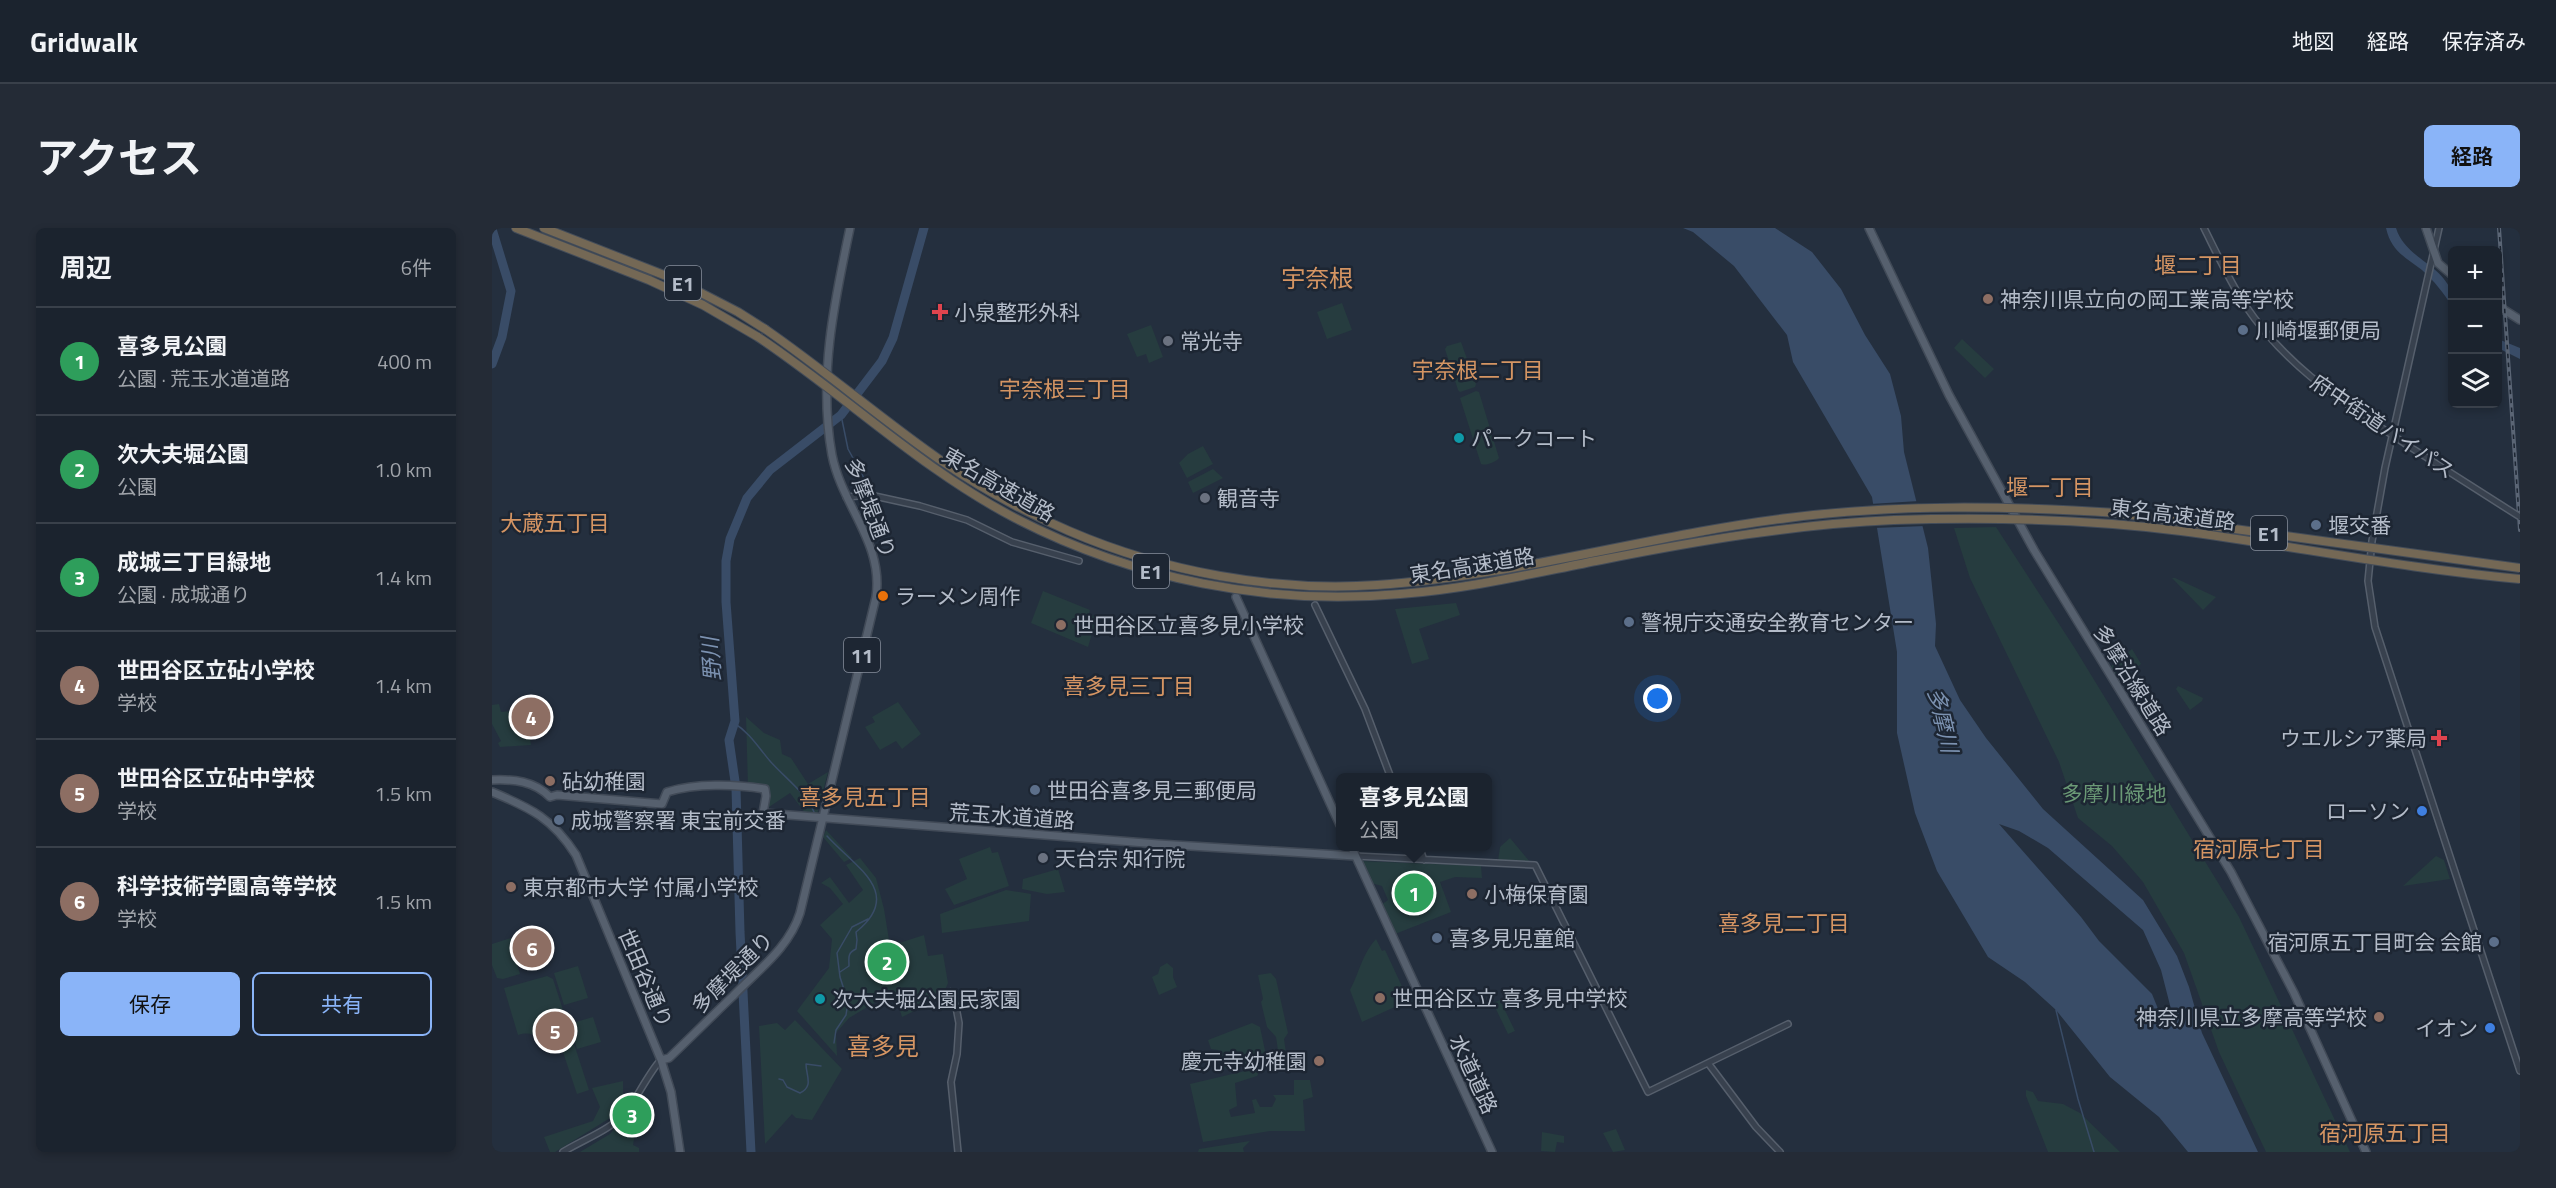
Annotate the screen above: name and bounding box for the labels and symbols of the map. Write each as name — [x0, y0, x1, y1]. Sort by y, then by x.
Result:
district label: 堰二丁目 — [2154, 248, 2242, 282]
district label: 宇奈根 — [1281, 260, 1353, 296]
road number: E1 — [665, 266, 701, 300]
place label: 神奈川県立向の岡工業高等学校 — [2000, 283, 2294, 315]
marker: 神奈川県立向の岡工業高等学校 — [1981, 292, 1995, 306]
place label: 小泉整形外科 — [954, 296, 1080, 328]
marker: 小泉整形外科 — [931, 303, 949, 321]
place label: 川崎堰郵便局 — [2255, 314, 2381, 346]
marker: 川崎堰郵便局 — [2236, 323, 2250, 337]
place label: 常光寺 — [1180, 325, 1243, 357]
marker: 常光寺 — [1161, 334, 1175, 348]
district label: 宇奈根二丁目 — [1412, 353, 1544, 387]
street label: 府中街道バイパス — [2305, 366, 2461, 486]
district label: 宇奈根三丁目 — [999, 372, 1131, 406]
place label: パークコート — [1471, 422, 1597, 454]
marker: パークコート — [1452, 431, 1466, 445]
street label: 東名高速道路 — [936, 439, 1062, 529]
street label: 多摩堤通り — [837, 453, 905, 563]
district label: 堰一丁目 — [2006, 470, 2094, 504]
place label: 観音寺 — [1217, 482, 1280, 514]
street label: 東名高速道路 — [2109, 490, 2237, 538]
marker: 観音寺 — [1198, 491, 1212, 505]
district label: 大蔵五丁目 — [500, 506, 610, 540]
place label: 堰交番 — [2328, 509, 2391, 541]
road number: E1 — [2251, 516, 2287, 550]
marker: 堰交番 — [2309, 518, 2323, 532]
street label: 東名高速道路 — [1407, 539, 1537, 591]
road number: E1 — [1133, 554, 1169, 588]
place label: ラーメン周作 — [895, 580, 1020, 612]
marker: ラーメン周作 — [876, 589, 890, 603]
place label: 警視庁交通安全教育センター — [1641, 606, 1914, 638]
place label: 世田谷区立喜多見小学校 — [1073, 609, 1304, 641]
marker: 警視庁交通安全教育センター — [1622, 615, 1636, 629]
marker: 世田谷区立喜多見小学校 — [1054, 618, 1068, 632]
street label: 多摩沿線道路 — [2086, 618, 2180, 742]
water label: 野川 — [692, 634, 729, 682]
road number: 11 — [844, 638, 880, 672]
district label: 喜多見三丁目 — [1063, 669, 1195, 703]
your location — [1643, 684, 1672, 713]
water label: 多摩川 — [1919, 684, 1967, 758]
pin: 4 — [512, 694, 550, 740]
place label: ウエルシア薬局 — [2280, 722, 2427, 754]
marker: ウエルシア薬局 — [2432, 731, 2446, 745]
place label: 砧幼稚園 — [562, 765, 646, 797]
marker: 砧幼稚園 — [543, 774, 557, 788]
place label: 世田谷喜多見三郵便局 — [1047, 774, 1257, 806]
park label: 多摩川緑地 — [2062, 777, 2167, 809]
district label: 喜多見五丁目 — [799, 780, 931, 814]
marker: 世田谷喜多見三郵便局 — [1028, 783, 1042, 797]
place label: ローソン — [2326, 795, 2410, 827]
street label: 荒玉水道道路 — [948, 796, 1076, 836]
place label: 成城警察署 東宝前交番 — [571, 804, 786, 836]
marker: ローソン — [2415, 804, 2429, 818]
marker: 成城警察署 東宝前交番 — [552, 813, 566, 827]
district label: 宿河原七丁目 — [2193, 832, 2325, 866]
place label: 天台宗 知行院 — [1055, 842, 1186, 874]
marker: 天台宗 知行院 — [1036, 851, 1050, 865]
pin: 1 — [1394, 870, 1434, 916]
place label: 東京都市大学 付属小学校 — [523, 871, 759, 903]
place label: 小梅保育園 — [1484, 878, 1589, 910]
marker: 東京都市大学 付属小学校 — [504, 880, 518, 894]
marker: 小梅保育園 — [1465, 887, 1479, 901]
district label: 喜多見二丁目 — [1718, 906, 1850, 940]
place label: 喜多見児童館 — [1449, 922, 1575, 954]
street label: 世田谷通り — [611, 923, 681, 1033]
street label: 多摩堤通り — [684, 924, 780, 1020]
pin: 6 — [512, 926, 552, 970]
place label: 宿河原五丁目町会 会館 — [2267, 926, 2482, 958]
marker: 喜多見児童館 — [1430, 931, 1444, 945]
marker: 宿河原五丁目町会 会館 — [2487, 935, 2501, 949]
pin: 2 — [868, 940, 906, 984]
place label: 世田谷区立 喜多見中学校 — [1392, 982, 1628, 1014]
place label: 次大夫堀公園民家園 — [832, 983, 1021, 1015]
marker: 世田谷区立 喜多見中学校 — [1373, 991, 1387, 1005]
marker: 次大夫堀公園民家園 — [813, 992, 827, 1006]
place label: 神奈川県立多摩高等学校 — [2136, 1001, 2367, 1033]
pin: 5 — [536, 1008, 574, 1054]
marker: 神奈川県立多摩高等学校 — [2372, 1010, 2386, 1024]
place label: イオン — [2415, 1012, 2478, 1044]
marker: イオン — [2483, 1021, 2497, 1035]
district label: 喜多見 — [847, 1028, 919, 1064]
street label: 水道道路 — [1442, 1029, 1506, 1119]
place label: 慶元寺幼稚園 — [1181, 1045, 1307, 1077]
marker: 慶元寺幼稚園 — [1312, 1054, 1326, 1068]
pin: 3 — [612, 1092, 652, 1138]
district label: 宿河原五丁目 — [2319, 1116, 2451, 1150]

